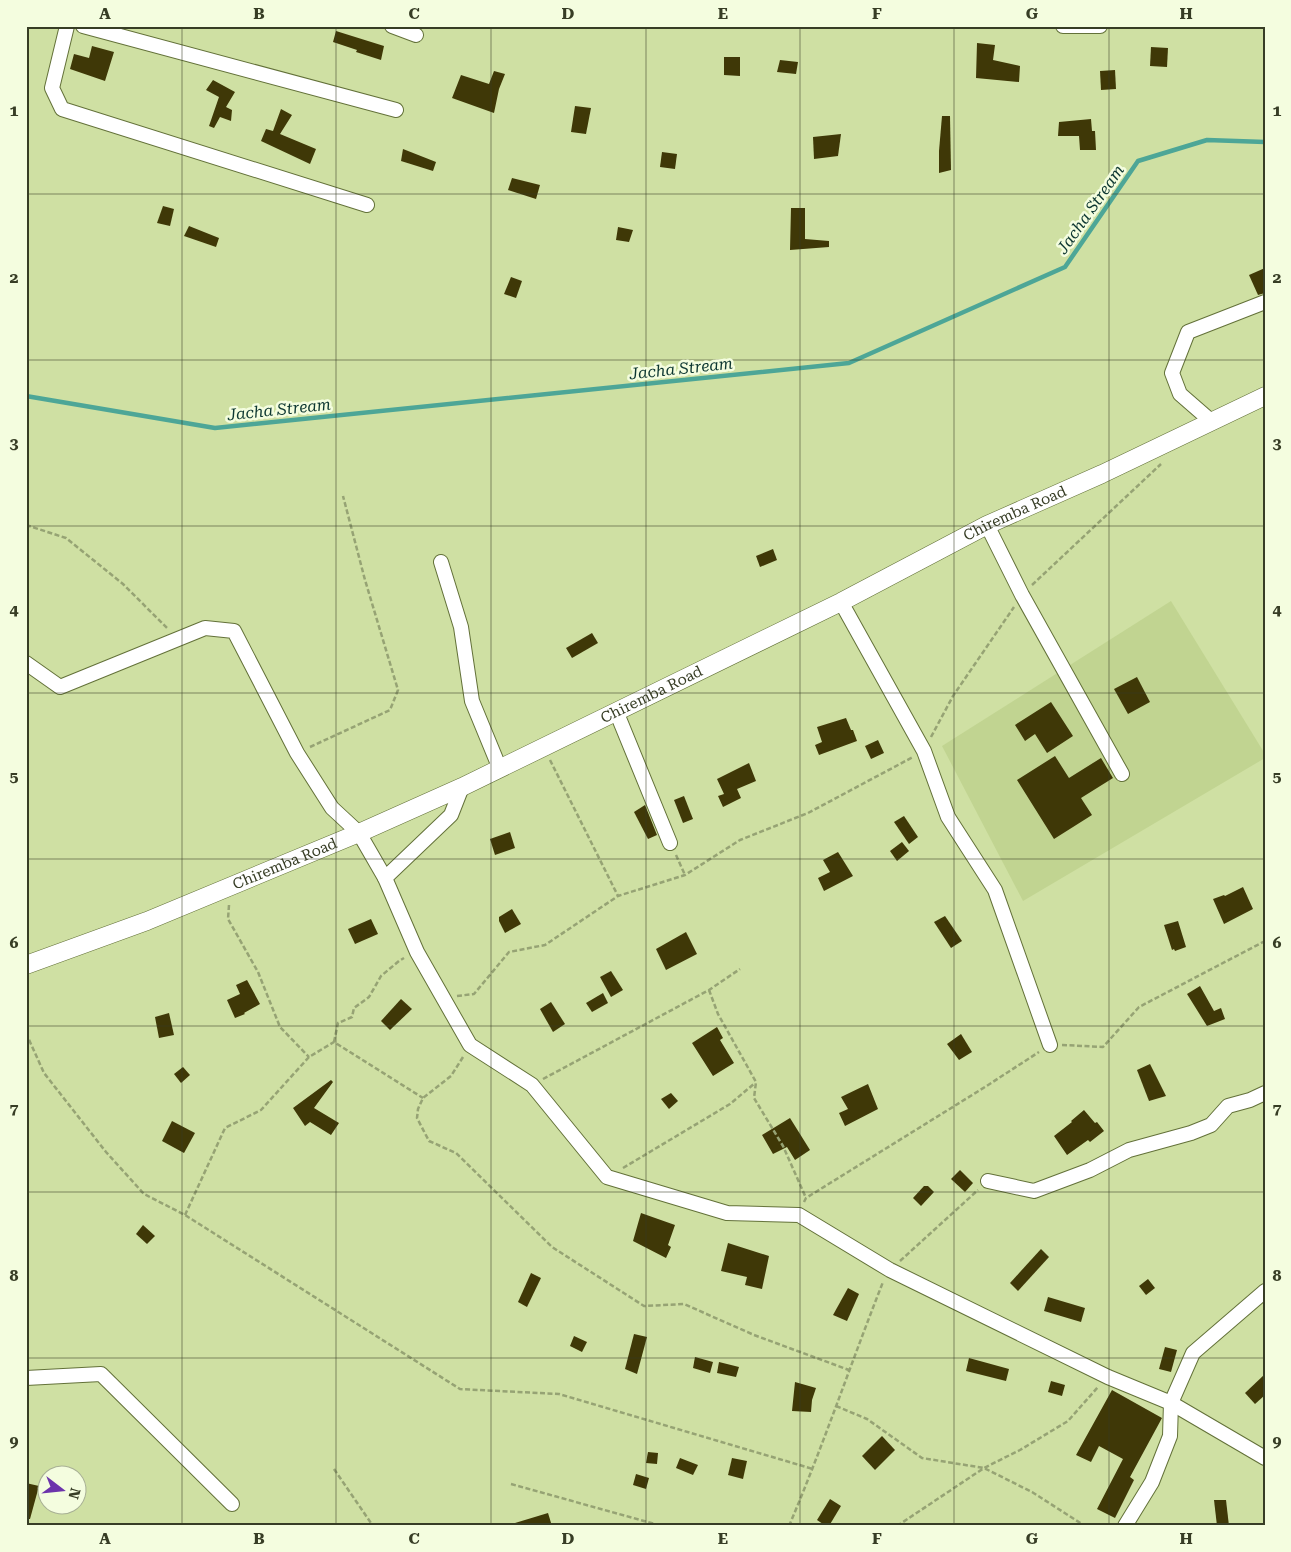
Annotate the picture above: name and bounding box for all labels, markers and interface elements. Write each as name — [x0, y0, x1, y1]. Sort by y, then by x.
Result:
text: A — [99, 4, 111, 23]
text: B — [253, 4, 265, 23]
text: C — [408, 4, 420, 23]
text: D — [562, 4, 575, 23]
text: E — [718, 4, 728, 23]
text: F — [872, 4, 882, 23]
text: G — [1026, 4, 1039, 23]
text: H — [1179, 4, 1193, 23]
text: 1 — [10, 101, 19, 120]
text: 1 — [1273, 101, 1282, 120]
water label: Jacha Stream — [1052, 161, 1128, 258]
text: 2 — [10, 268, 19, 287]
text: 2 — [1273, 268, 1282, 287]
water label: Jacha Stream — [627, 354, 734, 383]
water label: Jacha Stream — [225, 395, 332, 424]
text: 3 — [10, 434, 19, 453]
text: 3 — [1273, 434, 1282, 453]
street label: Chiremba Road — [960, 482, 1069, 545]
text: 4 — [10, 600, 19, 619]
text: 4 — [1273, 600, 1282, 619]
street label: Chiremba Road — [598, 662, 706, 727]
text: 5 — [10, 767, 19, 786]
text: 5 — [1273, 767, 1282, 786]
street label: Chiremba Road — [230, 834, 340, 893]
text: 6 — [10, 933, 19, 952]
text: 6 — [1273, 933, 1282, 952]
text: 7 — [10, 1099, 19, 1118]
text: 7 — [1273, 1099, 1282, 1118]
text: 8 — [10, 1266, 19, 1285]
text: 8 — [1273, 1266, 1282, 1285]
text: 9 — [10, 1432, 19, 1451]
text: 9 — [1273, 1432, 1282, 1451]
north arrow — [38, 1464, 88, 1514]
text: N — [65, 1486, 84, 1501]
text: A — [99, 1529, 111, 1548]
text: B — [253, 1529, 265, 1548]
text: C — [408, 1529, 420, 1548]
text: D — [562, 1529, 575, 1548]
text: E — [718, 1529, 728, 1548]
text: F — [872, 1529, 882, 1548]
text: G — [1026, 1529, 1039, 1548]
text: H — [1179, 1529, 1193, 1548]

